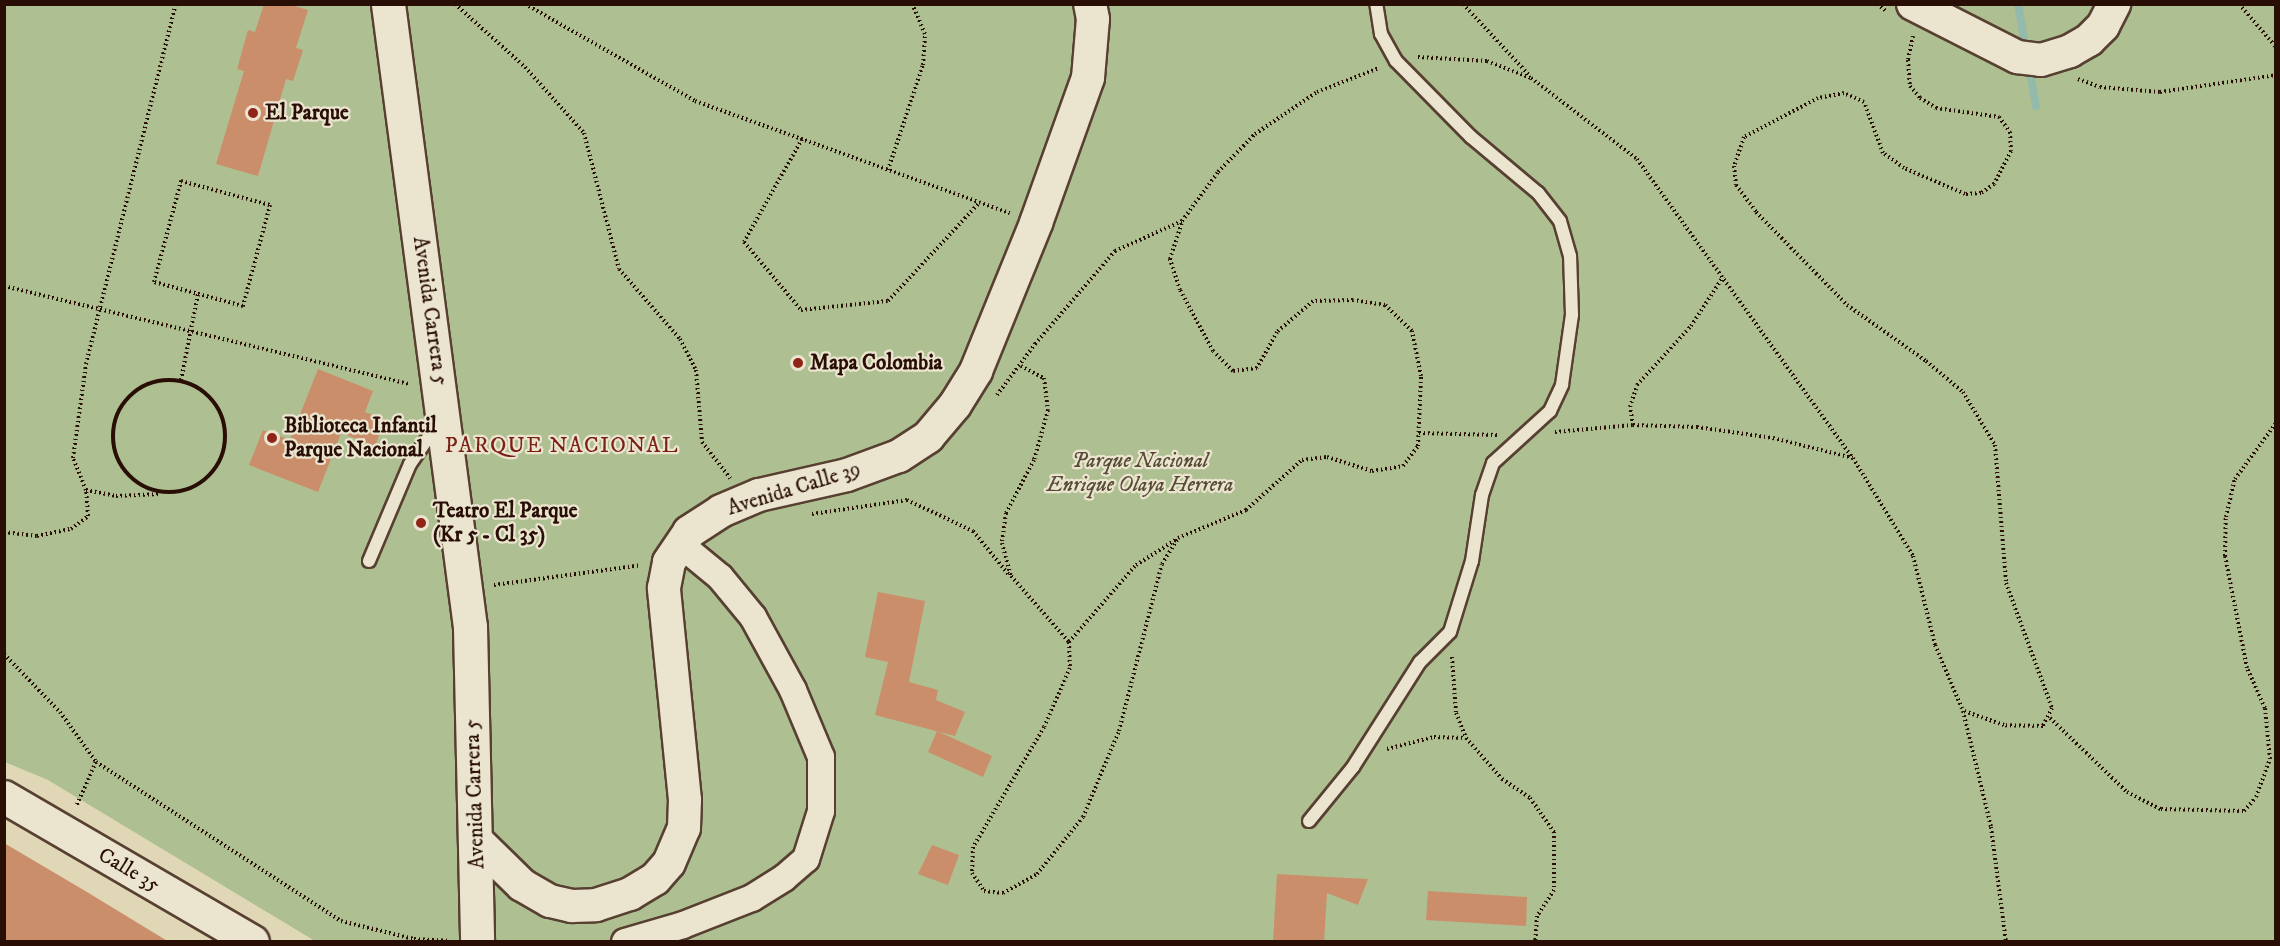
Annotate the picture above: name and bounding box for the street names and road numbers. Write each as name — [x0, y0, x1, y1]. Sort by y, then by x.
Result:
street label: Avenida Carrera 5 — [407, 235, 453, 387]
street label: Avenida Calle 39 — [724, 457, 864, 521]
street label: Avenida Carrera 5 — [460, 719, 490, 869]
street label: Calle 35 — [94, 842, 164, 898]

